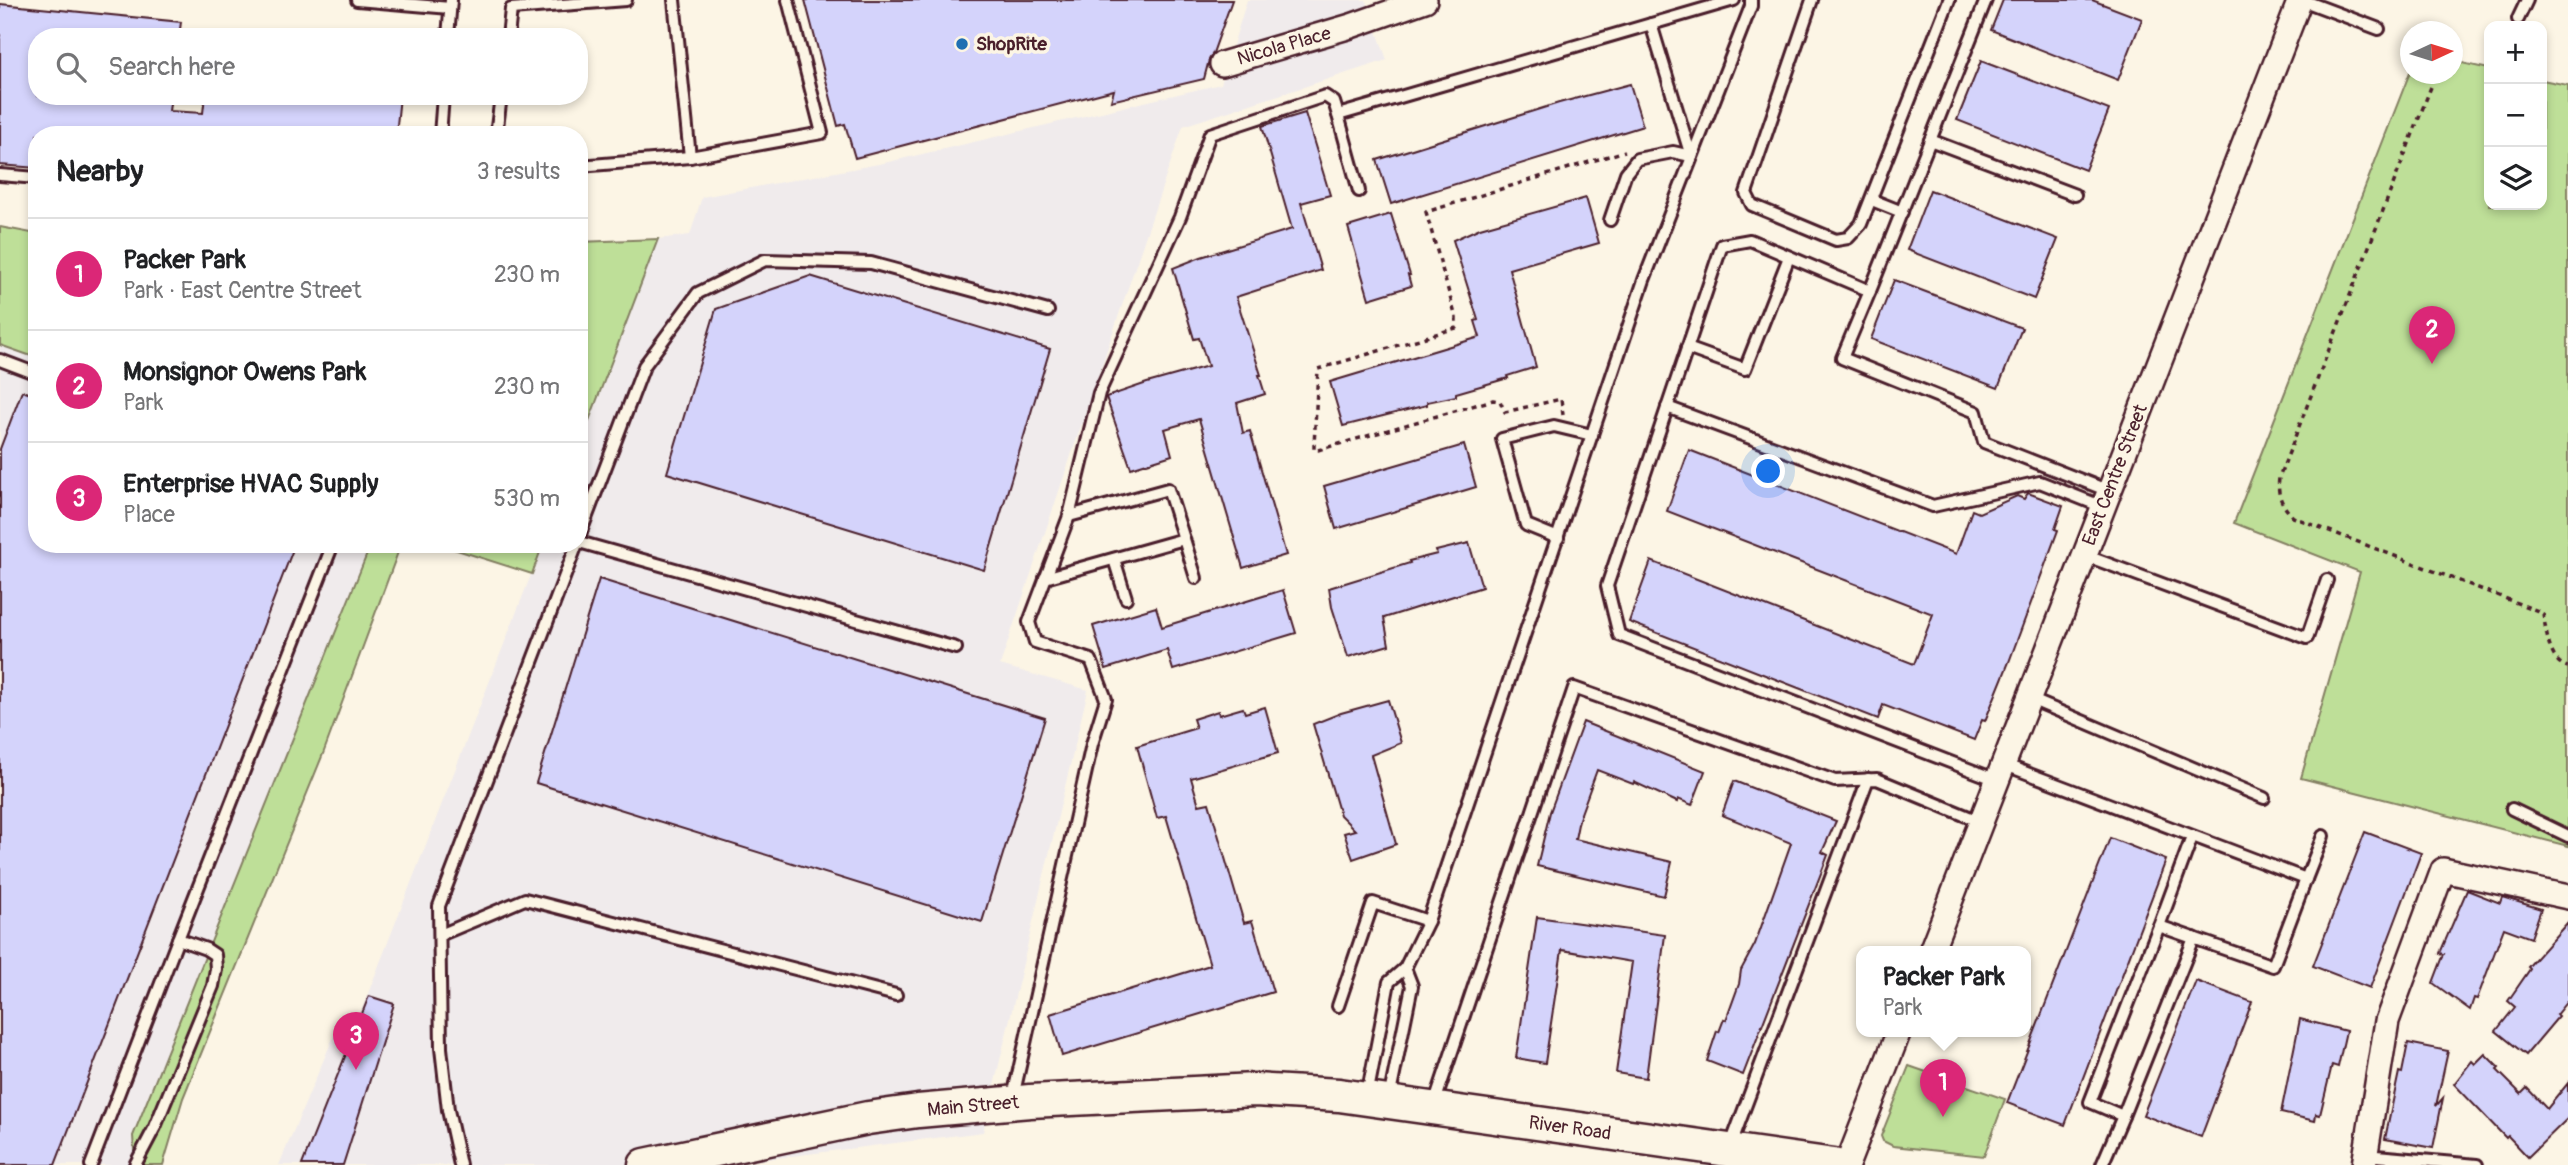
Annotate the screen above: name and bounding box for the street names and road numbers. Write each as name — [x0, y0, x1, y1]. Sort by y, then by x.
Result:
street label: Nicola Place — [1234, 21, 1334, 71]
street label: East Centre Street — [2077, 401, 2153, 549]
street label: Main Street — [926, 1090, 1020, 1122]
street label: River Road — [1527, 1110, 1613, 1146]

